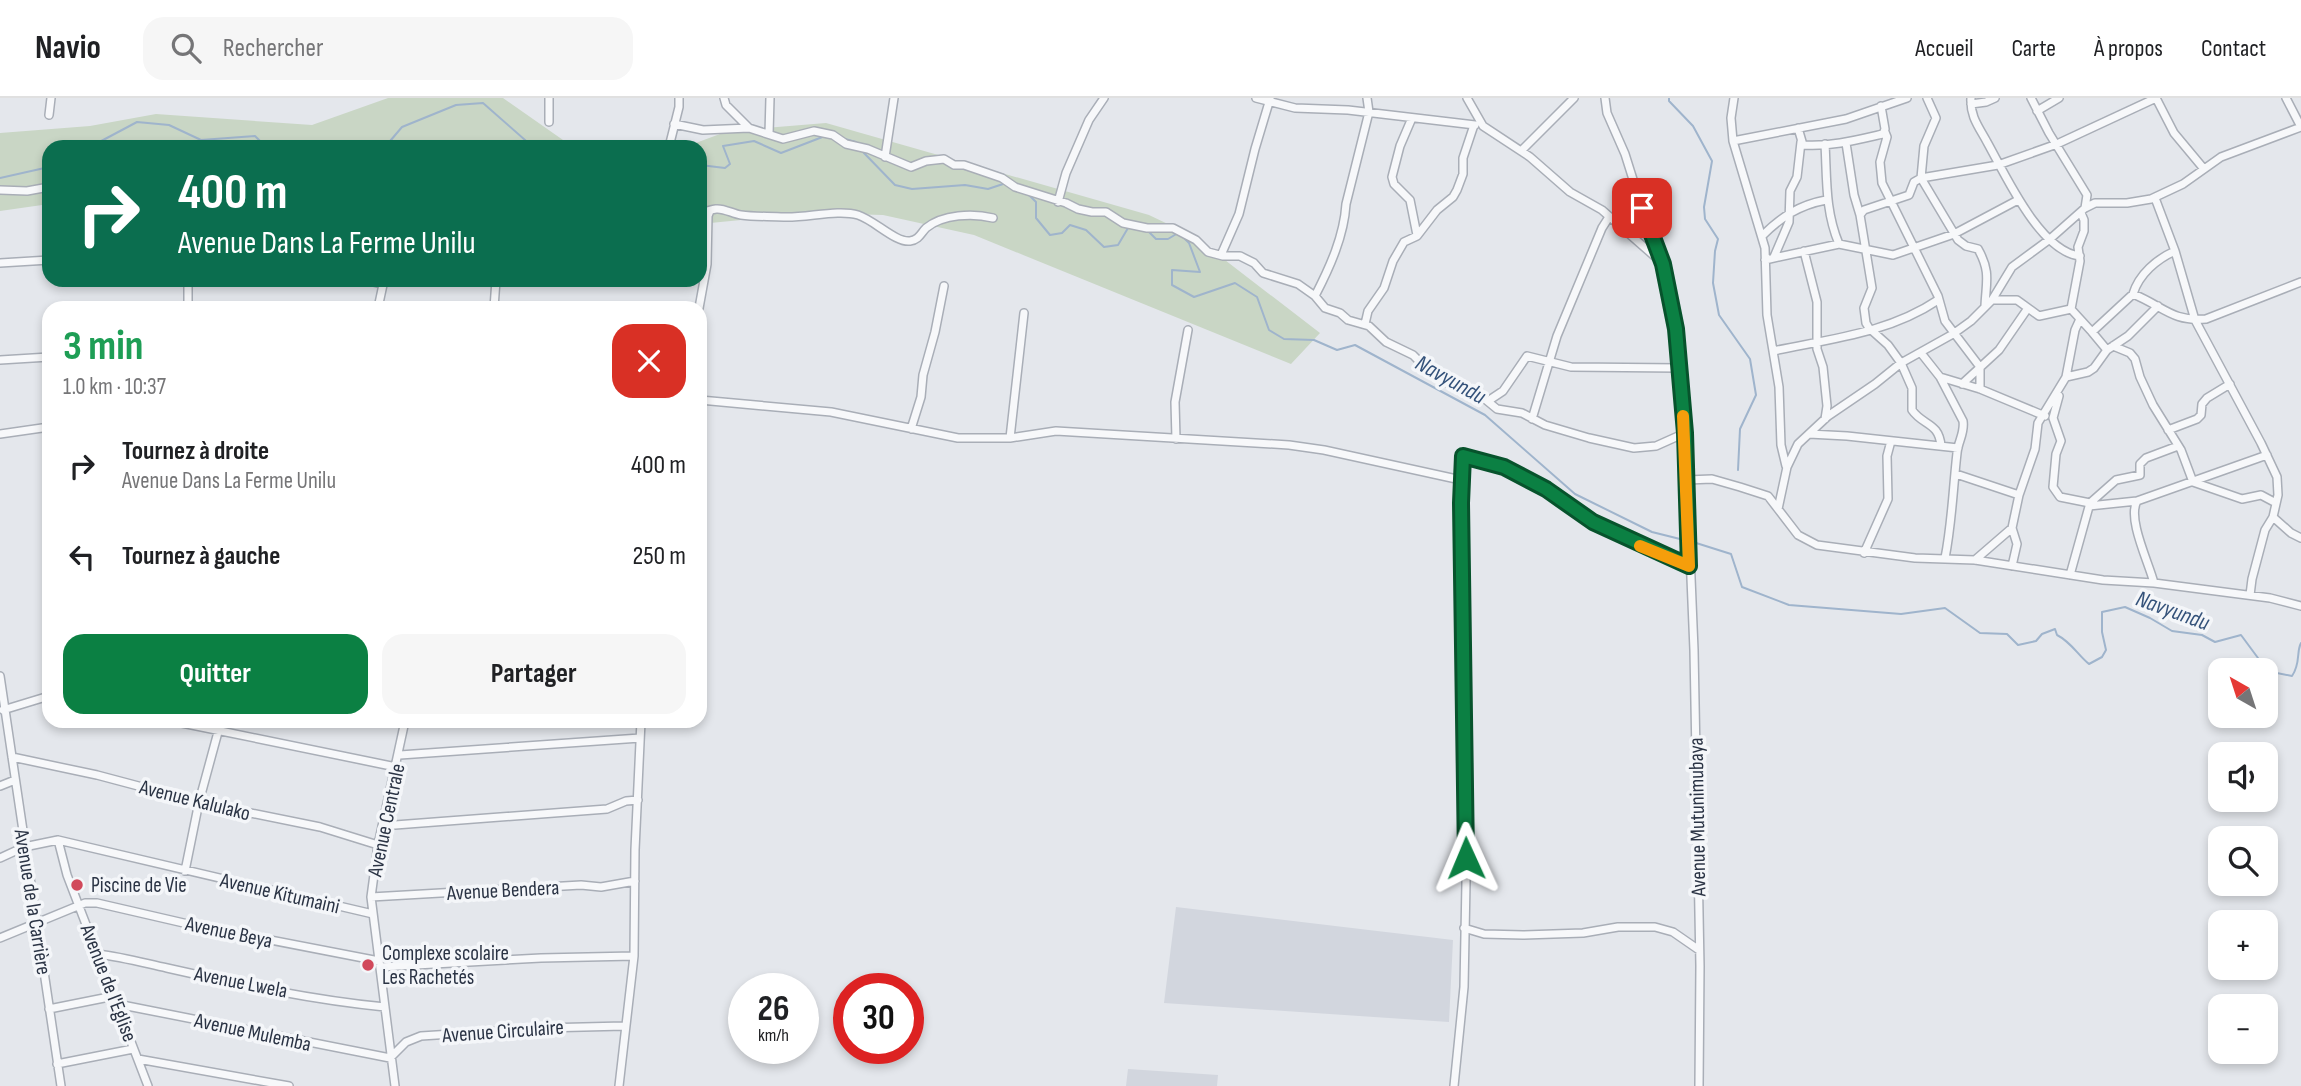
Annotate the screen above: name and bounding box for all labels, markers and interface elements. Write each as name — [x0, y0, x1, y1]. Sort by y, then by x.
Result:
search box — [143, 17, 633, 80]
text: Navio — [35, 28, 101, 68]
icon: search — [167, 29, 205, 67]
text: Rechercher — [223, 33, 323, 64]
text: Accueil — [1915, 34, 1974, 63]
text: Carte — [2012, 34, 2056, 63]
text: À propos — [2094, 34, 2163, 63]
text: Contact — [2201, 34, 2266, 63]
text: 400 m — [178, 164, 288, 223]
icon: right — [63, 168, 154, 259]
pin — [1612, 178, 1672, 238]
icon: arrive — [1623, 189, 1661, 227]
text: Avenue Dans La Ferme Unilu — [178, 224, 476, 263]
text: 3 min — [63, 321, 143, 372]
button: close — [612, 324, 686, 398]
water label: Navyundu — [1410, 349, 1491, 411]
text: 1.0 km · 10:37 — [63, 373, 166, 401]
text: Tournez à droite — [122, 436, 269, 467]
icon: right — [63, 447, 101, 485]
text: 400 m — [631, 450, 686, 481]
text: Avenue Dans La Ferme Unilu — [122, 467, 336, 495]
icon: left — [63, 538, 101, 576]
text: Tournez à gauche — [122, 541, 280, 572]
text: 250 m — [632, 541, 686, 572]
water label: Navyundu — [2132, 585, 2214, 637]
button: Quitter — [63, 634, 368, 714]
button: Partager — [382, 634, 686, 714]
north arrow — [2208, 658, 2278, 728]
map controls — [2208, 658, 2278, 1064]
street label: Avenue Mutunimubaya — [1684, 737, 1711, 898]
button: sound — [2208, 742, 2278, 812]
street label: Avenue Centrale — [362, 761, 411, 880]
street label: Avenue Kalulako — [136, 774, 253, 826]
position arrow — [1429, 821, 1503, 895]
button: search — [2208, 826, 2278, 896]
street label: Avenue de la Carrière — [9, 827, 56, 977]
street label: Avenue Kitumaini — [217, 867, 342, 919]
place label: Piscine de Vie — [91, 873, 187, 898]
street label: Avenue Bendera — [445, 875, 560, 906]
marker: Piscine de Vie — [69, 877, 85, 893]
button: + — [2208, 910, 2278, 980]
street label: Avenue Beya — [182, 911, 275, 954]
street label: Avenue de l'Eglise — [74, 920, 142, 1045]
place label: Complexe scolaire Les Rachetés — [382, 941, 509, 990]
marker: Complexe scolaire Les Rachetés — [360, 957, 376, 973]
street label: Avenue Lwela — [191, 961, 290, 1004]
speed limit sign: 30 — [833, 973, 924, 1064]
text: 26 — [758, 988, 789, 1031]
button: − — [2208, 994, 2278, 1064]
street label: Avenue Mulemba — [191, 1008, 313, 1057]
street label: Avenue Circulaire — [440, 1015, 565, 1048]
text: km/h — [758, 1025, 789, 1046]

